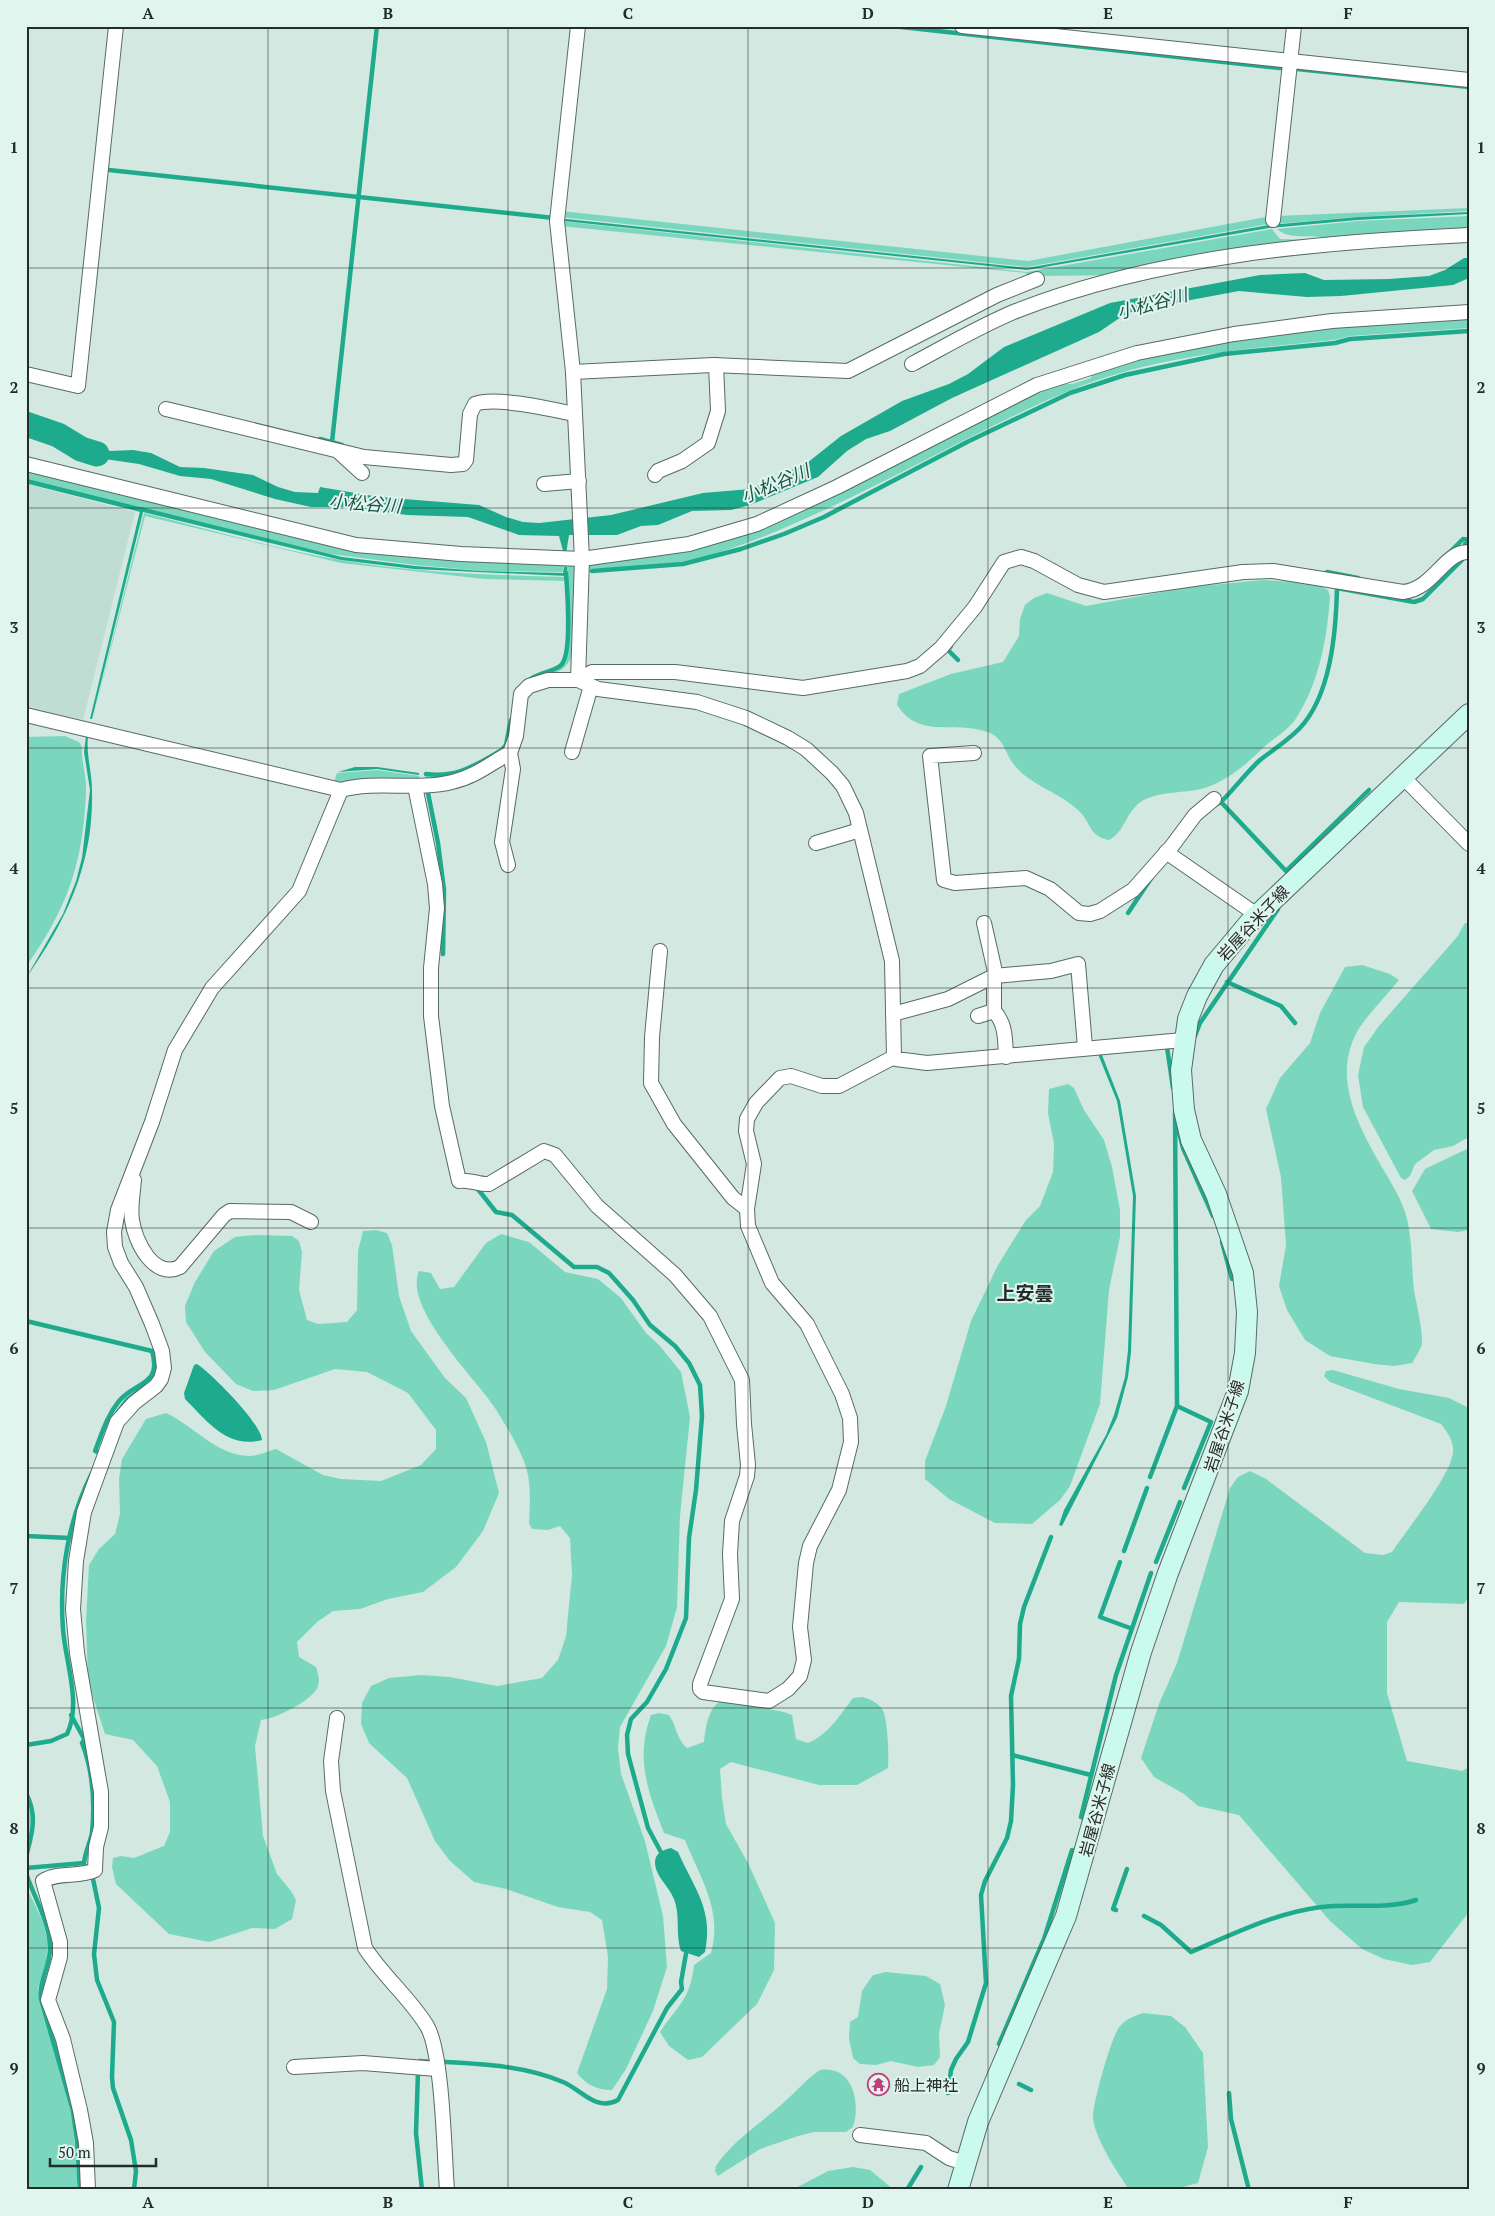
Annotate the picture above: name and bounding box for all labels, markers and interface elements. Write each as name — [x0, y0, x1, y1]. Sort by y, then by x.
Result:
text: A — [142, 2, 154, 24]
text: B — [383, 2, 393, 24]
text: C — [623, 2, 633, 24]
text: D — [862, 2, 874, 24]
text: E — [1103, 2, 1113, 24]
text: F — [1343, 2, 1353, 24]
text: 1 — [9, 136, 19, 158]
text: 1 — [1476, 136, 1486, 158]
water label: 小松谷川 — [1114, 282, 1192, 324]
text: 2 — [9, 376, 19, 398]
text: 2 — [1476, 376, 1486, 398]
water label: 小松谷川 — [737, 457, 815, 508]
water label: 小松谷川 — [328, 489, 404, 518]
text: 3 — [9, 616, 19, 638]
text: 3 — [1476, 616, 1486, 638]
text: 4 — [9, 857, 19, 879]
text: 4 — [1476, 857, 1486, 879]
street label: 岩屋谷米子線 — [1212, 880, 1294, 966]
text: 5 — [9, 1097, 19, 1119]
text: 5 — [1476, 1097, 1486, 1119]
district label: 上安曇 — [996, 1280, 1054, 1305]
text: 6 — [9, 1337, 19, 1359]
text: 6 — [1476, 1337, 1486, 1359]
street label: 岩屋谷米子線 — [1199, 1377, 1249, 1475]
text: 7 — [9, 1577, 19, 1599]
text: 7 — [1476, 1577, 1486, 1599]
street label: 岩屋谷米子線 — [1074, 1761, 1120, 1859]
text: 8 — [9, 1817, 19, 1839]
text: 8 — [1476, 1817, 1486, 1839]
text: 9 — [9, 2057, 19, 2079]
text: 9 — [1476, 2057, 1486, 2079]
temple icon: 船上神社 — [866, 2073, 890, 2097]
place label: 船上神社 — [894, 2074, 958, 2096]
scale bar — [50, 2136, 156, 2168]
text: 50 m — [58, 2142, 91, 2162]
text: A — [142, 2191, 154, 2213]
text: B — [383, 2191, 393, 2213]
text: C — [623, 2191, 633, 2213]
text: D — [862, 2191, 874, 2213]
text: E — [1103, 2191, 1113, 2213]
text: F — [1343, 2191, 1353, 2213]

